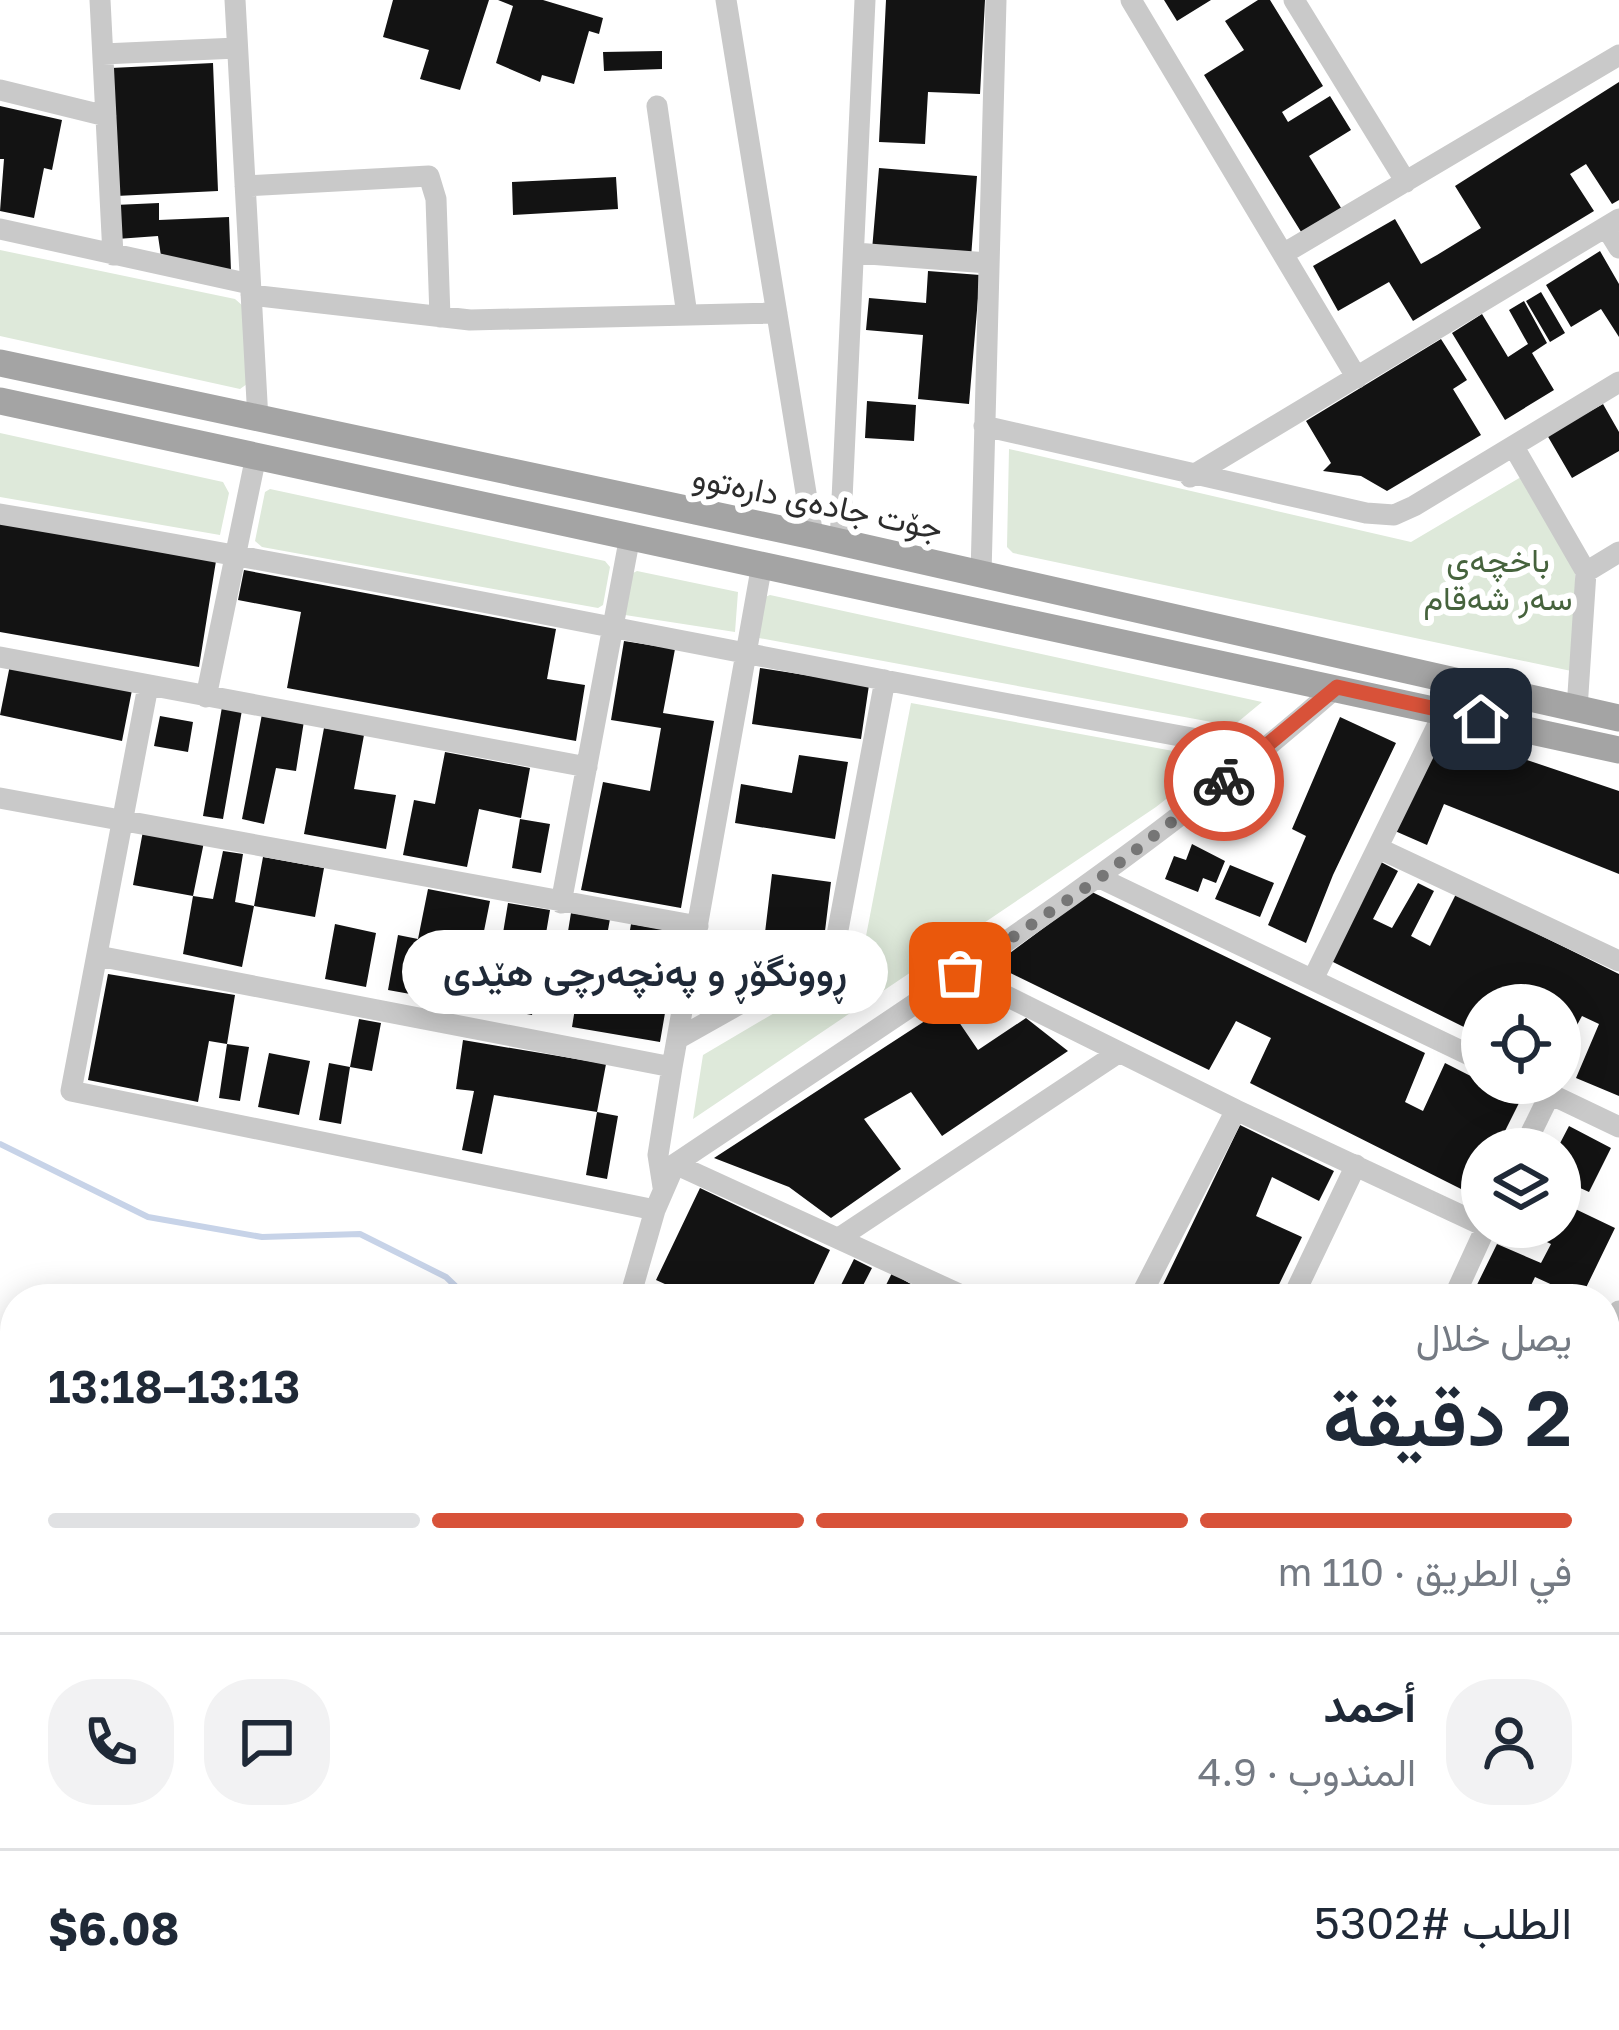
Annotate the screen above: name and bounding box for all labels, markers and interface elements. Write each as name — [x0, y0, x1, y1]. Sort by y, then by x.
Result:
street label: جۆت جادەی دارەتوو — [689, 456, 947, 549]
park label: باخچەی سەر شەقام — [1423, 540, 1573, 620]
pin — [1430, 668, 1532, 770]
icon: home — [1448, 686, 1514, 752]
courier — [1164, 721, 1284, 841]
icon: bike — [1191, 748, 1257, 814]
pin — [909, 922, 1011, 1024]
callout: ڕوونگۆڕ و پەنچەرچی هێدی — [402, 931, 888, 1015]
icon: bag — [927, 940, 993, 1006]
text: ڕوونگۆڕ و پەنچەرچی هێدی — [443, 948, 847, 995]
map controls — [1461, 984, 1581, 1248]
button: locate — [1461, 984, 1581, 1104]
button: layers — [1461, 1128, 1581, 1248]
text: يصل خلال — [1416, 1313, 1572, 1360]
text: 13:13–13:18 — [48, 1359, 300, 1413]
text: 2 دقيقة — [1323, 1370, 1572, 1463]
text: في الطريق · 110 m — [1278, 1548, 1572, 1595]
text: أحمد — [1324, 1678, 1416, 1732]
button: phone — [48, 1679, 174, 1805]
button: chat — [204, 1679, 330, 1805]
button: person — [1446, 1679, 1572, 1805]
text: المندوب · 4.9 — [1198, 1748, 1416, 1795]
text: الطلب #5302 — [1314, 1895, 1572, 1949]
text: $6.08 — [48, 1901, 179, 1955]

